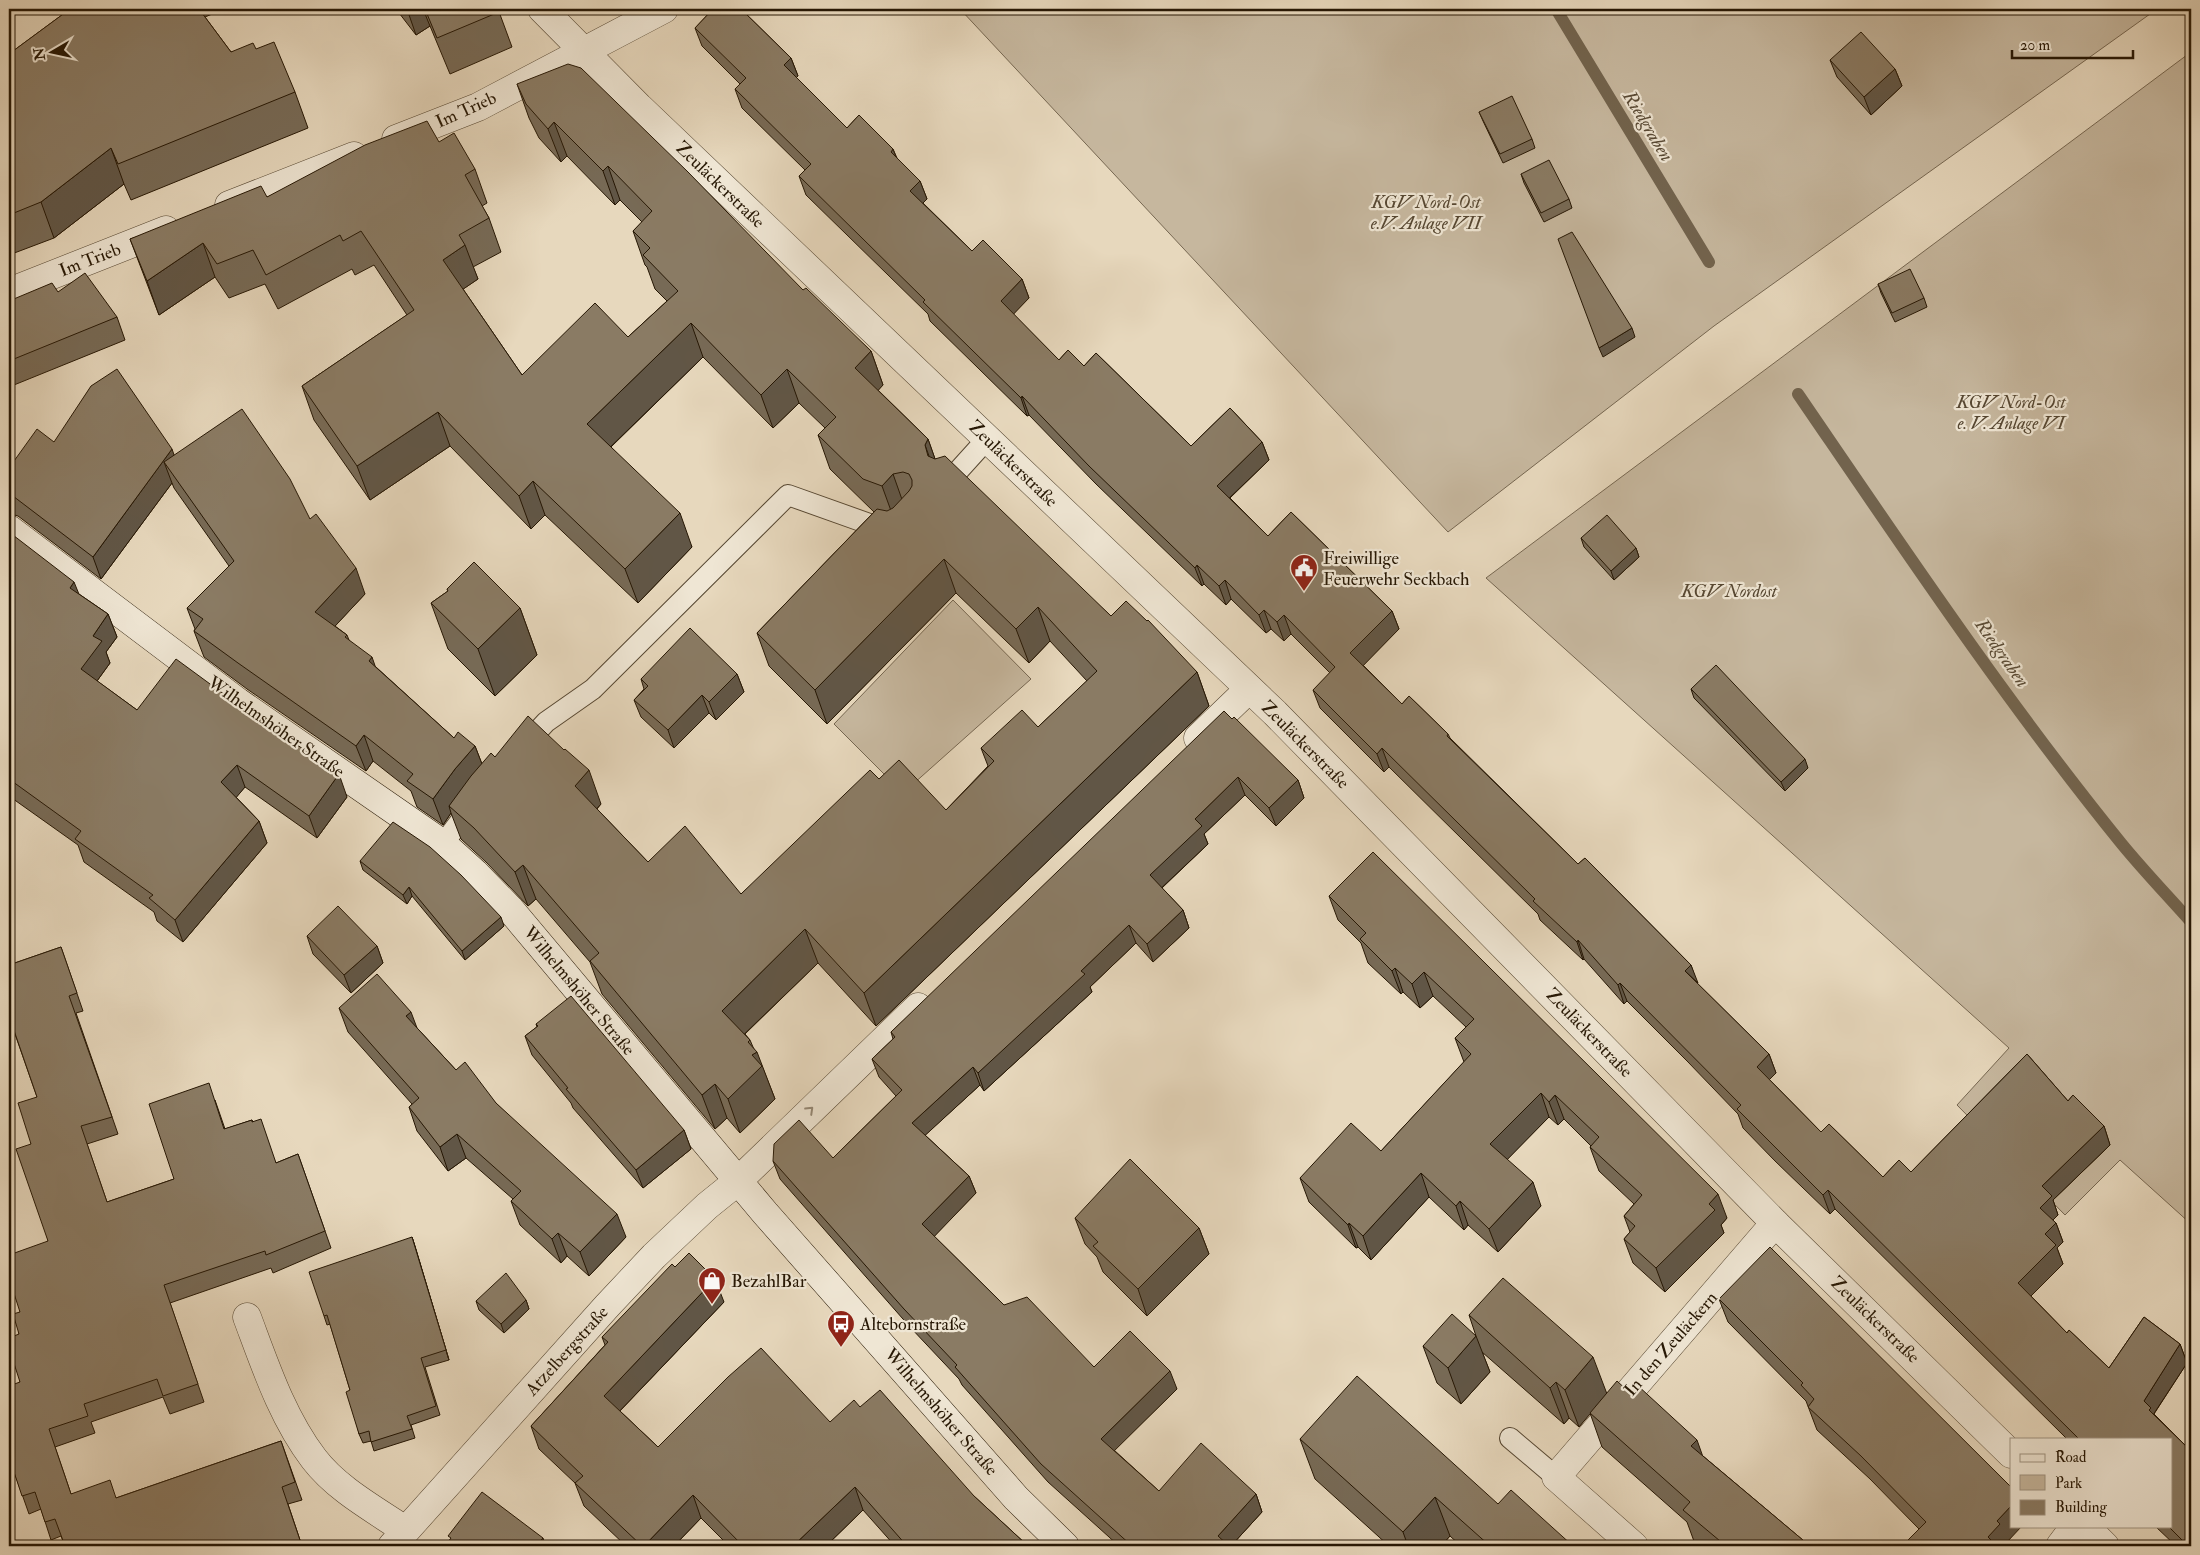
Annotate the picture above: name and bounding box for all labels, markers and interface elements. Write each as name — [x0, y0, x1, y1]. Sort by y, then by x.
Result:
north arrow — [28, 28, 78, 78]
scale bar — [2012, 28, 2134, 60]
text: 20 m — [2020, 36, 2050, 55]
text: N — [30, 46, 49, 62]
water label: Riedgraben — [1617, 85, 1679, 166]
street label: Im Trieb — [432, 86, 500, 134]
street label: Zeuläckerstraße — [670, 137, 770, 234]
park label: KGV Nord-Ost e.V. Anlage VII — [1370, 191, 1484, 235]
street label: Im Trieb — [56, 238, 124, 282]
park label: KGV Nord-Ost e. V. Anlage VI — [1955, 391, 2067, 435]
street label: Zeuläckerstraße — [963, 416, 1063, 513]
place label: Freiwillige Feuerwehr Seckbach — [1323, 547, 1470, 591]
public building icon: Freiwillige Feuerwehr Seckbach — [1289, 553, 1319, 592]
park label: KGV Nordost — [1680, 580, 1778, 603]
water label: Riedgraben — [1969, 613, 2034, 692]
street label: Wilhelmshöher Straße — [202, 671, 349, 783]
street label: Zeuläckerstraße — [1256, 696, 1354, 794]
street label: Wilhelmshöher Straße — [517, 921, 640, 1061]
street label: Zeuläckerstraße — [1541, 983, 1638, 1083]
one-way arrow — [805, 1107, 814, 1116]
shop icon: BezahlBar — [697, 1266, 727, 1305]
place label: BezahlBar — [731, 1270, 807, 1293]
street label: Zeuläckerstraße — [1825, 1272, 1925, 1369]
street label: In den Zeuläckern — [1619, 1287, 1723, 1401]
street label: Atzelbergstraße — [520, 1301, 614, 1402]
bus stop icon: Altebornstraße — [826, 1309, 856, 1348]
place label: Altebornstraße — [859, 1313, 967, 1336]
street label: Wilhelmshöher Straße — [879, 1343, 1003, 1481]
legend — [2010, 1438, 2172, 1528]
text: Road — [2055, 1448, 2087, 1467]
text: Park — [2055, 1474, 2082, 1493]
text: Building — [2055, 1498, 2107, 1517]

